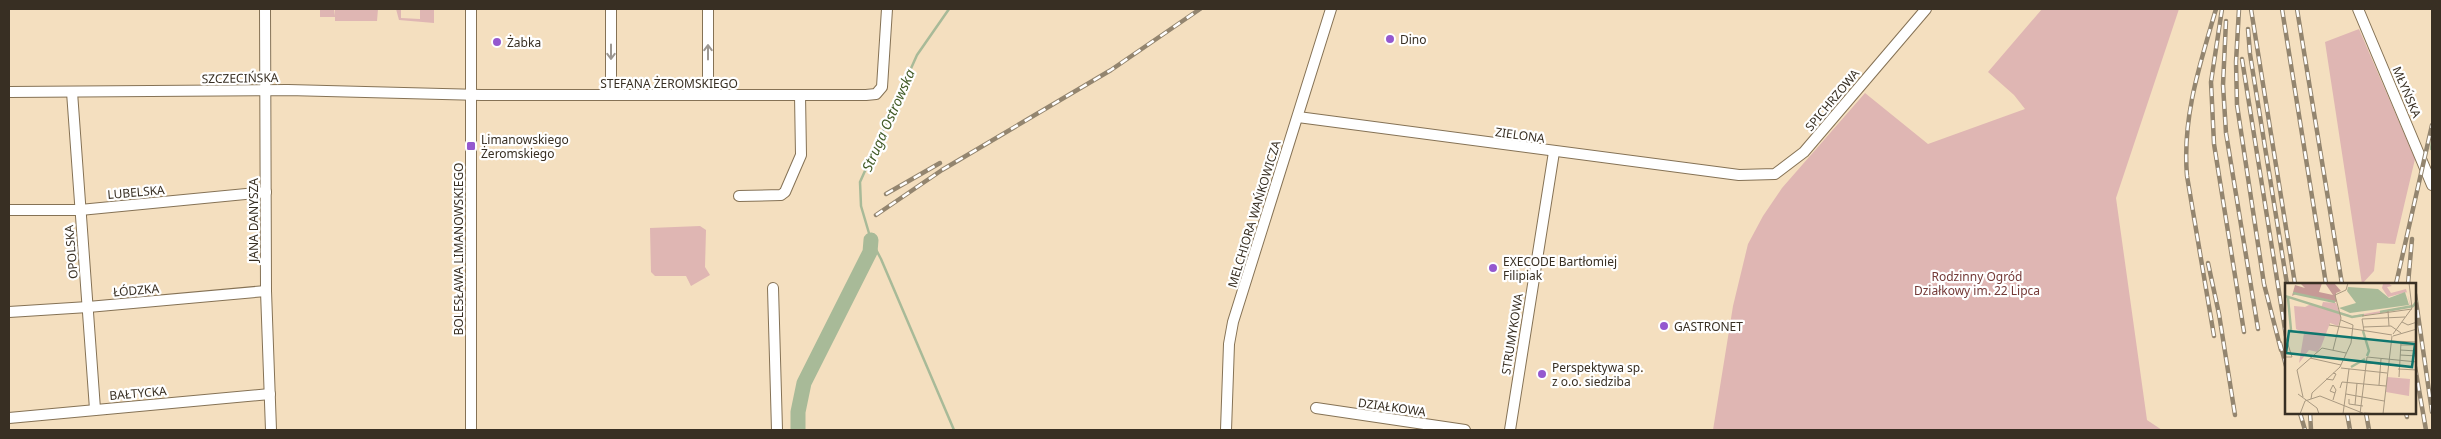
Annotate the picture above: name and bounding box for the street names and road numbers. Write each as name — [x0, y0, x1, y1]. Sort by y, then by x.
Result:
street label: MŁYŃSKA — [2389, 64, 2426, 121]
street label: SPICHRZOWA — [1801, 65, 1863, 135]
street label: SZCZECIŃSKA — [201, 69, 279, 87]
street label: STEFANA ŻEROMSKIEGO — [600, 75, 738, 92]
street label: ZIELONA — [1494, 123, 1546, 147]
street label: MELCHIORA WAŃKOWICZA — [1224, 138, 1285, 290]
street label: BOLESŁAWA LIMANOWSKIEGO — [450, 163, 467, 335]
street label: JANA DANYSZA — [245, 178, 262, 263]
street label: LUBELSKA — [107, 181, 166, 203]
street label: OPOLSKA — [60, 224, 82, 280]
street label: ŁÓDZKA — [112, 279, 160, 300]
street label: STRUMYKOWA — [1497, 292, 1527, 376]
street label: BAŁTYCKA — [109, 382, 168, 404]
street label: DZIAŁKOWA — [1357, 394, 1427, 420]

